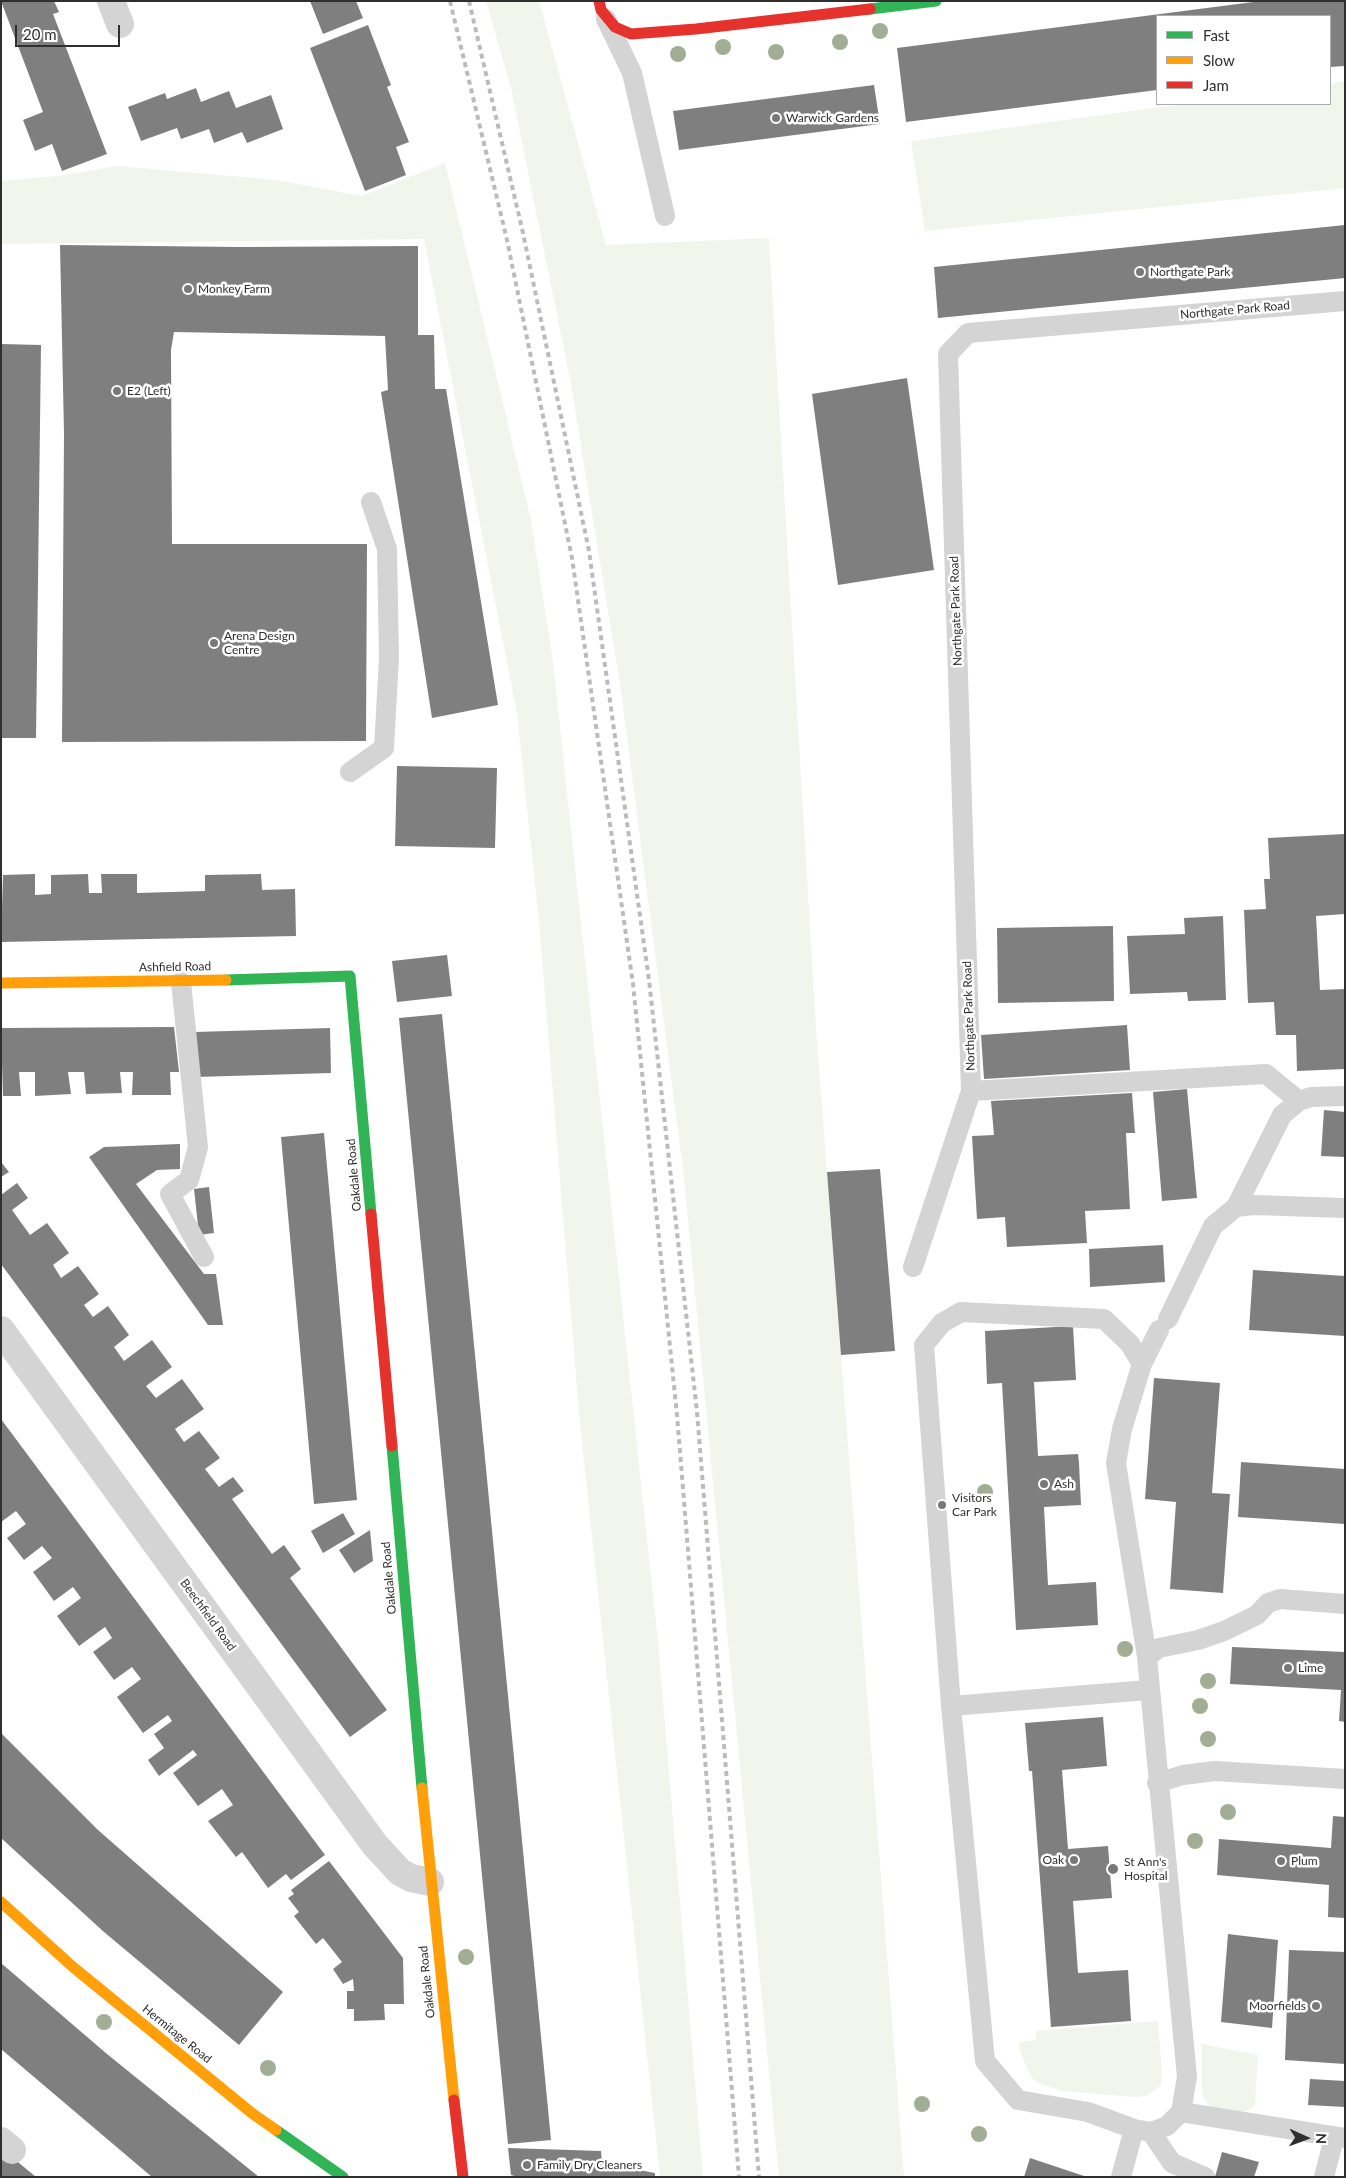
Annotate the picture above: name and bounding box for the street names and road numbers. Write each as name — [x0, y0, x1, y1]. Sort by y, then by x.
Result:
street label: Northgate Park Road — [1180, 298, 1290, 322]
street label: Northgate Park Road — [947, 556, 965, 666]
street label: Ashfield Road — [139, 959, 211, 975]
street label: Northgate Park Road — [960, 961, 978, 1071]
street label: Oakdale Road — [344, 1138, 364, 1212]
street label: Oakdale Road — [379, 1541, 399, 1615]
street label: Beechfield Road — [177, 1576, 239, 1654]
street label: Oakdale Road — [416, 1945, 438, 2019]
street label: Hermitage Road — [139, 2002, 215, 2066]

